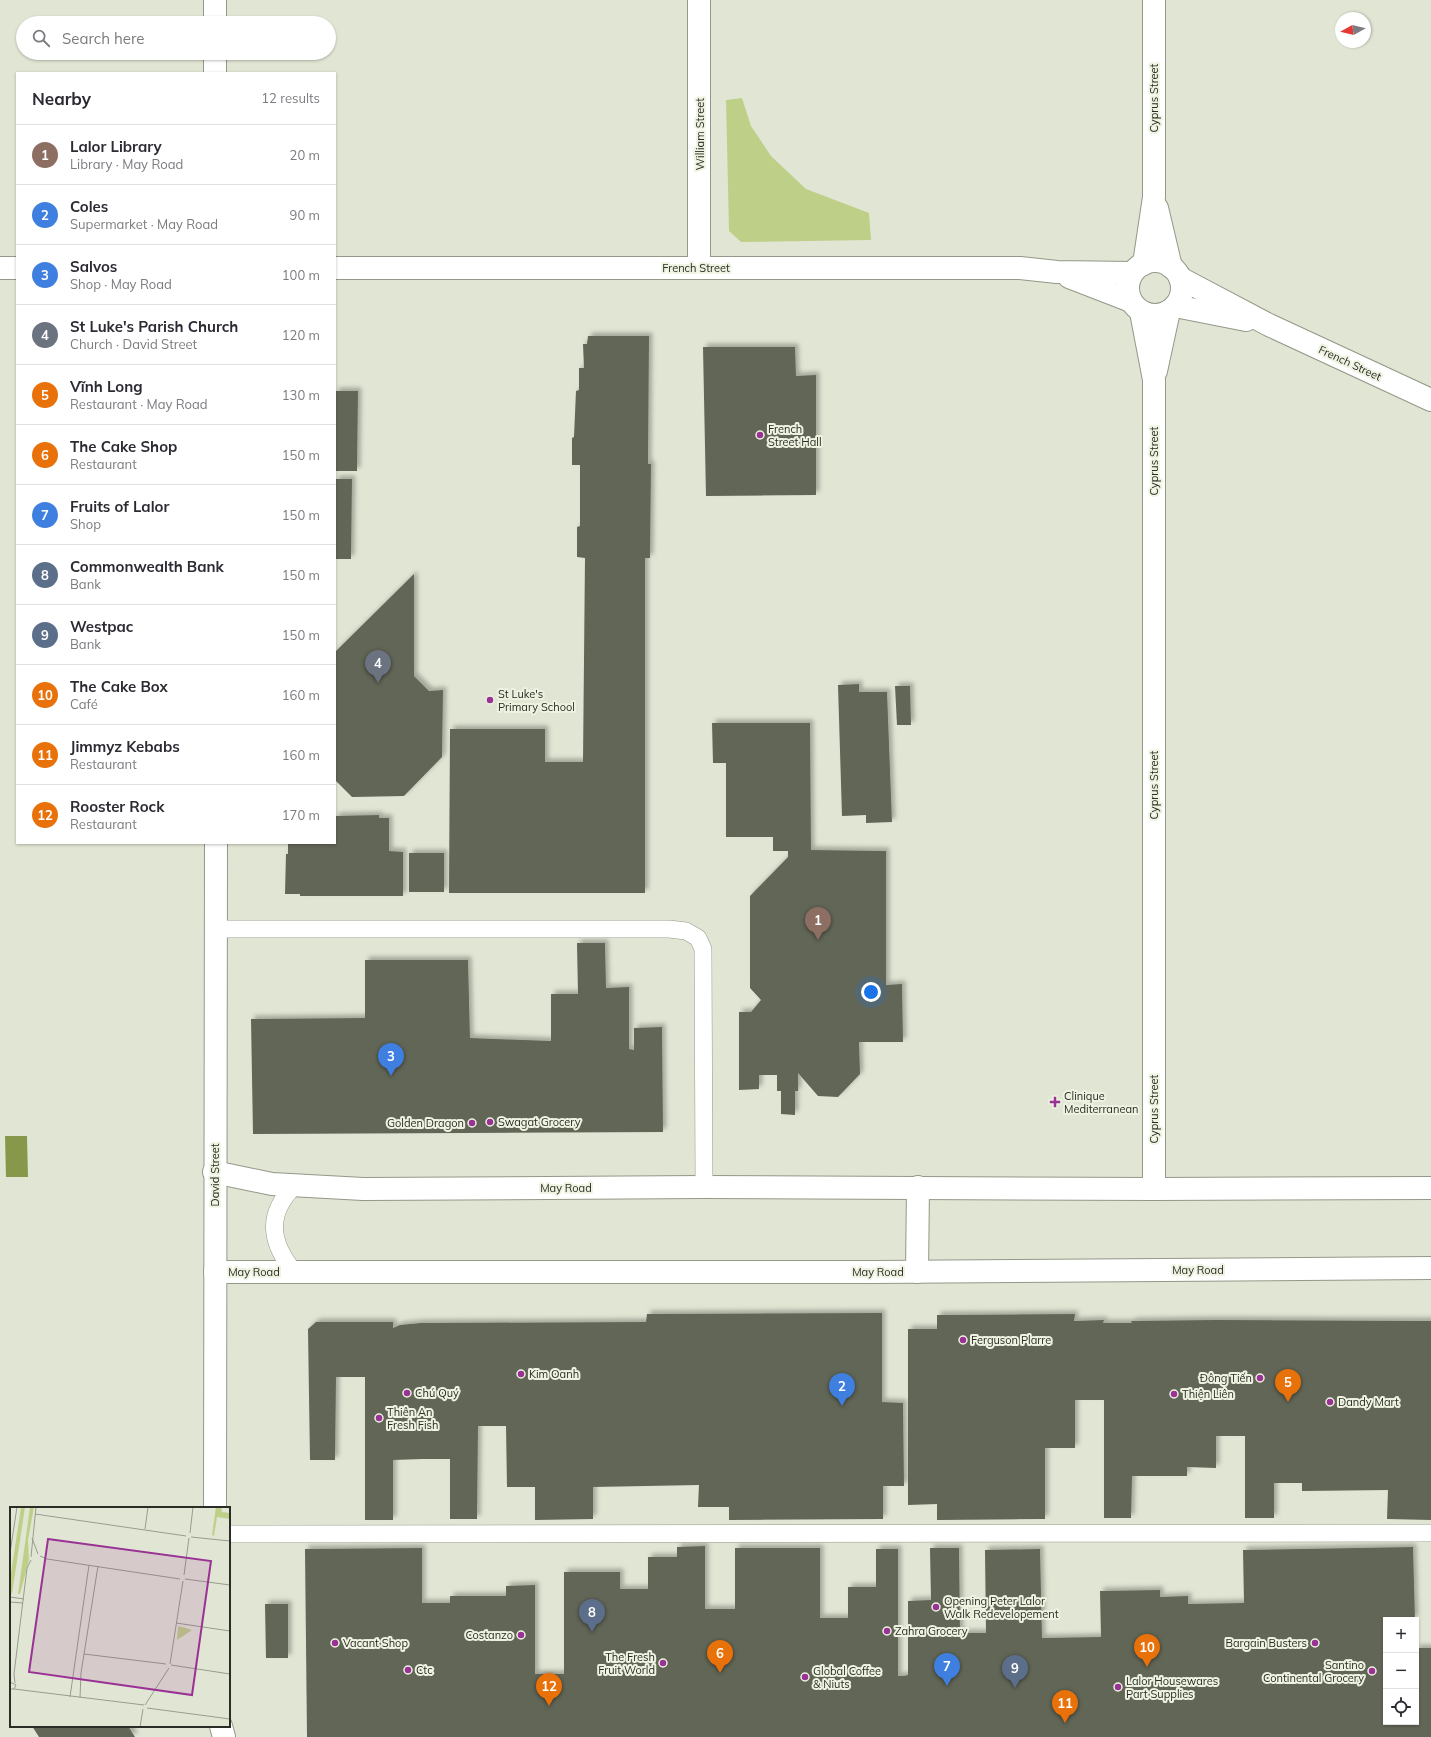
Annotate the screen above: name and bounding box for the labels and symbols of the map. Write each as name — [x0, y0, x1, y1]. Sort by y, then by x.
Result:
north arrow — [1335, 12, 1371, 48]
street label: Cyprus Street — [1147, 63, 1161, 132]
street label: William Street — [693, 98, 707, 170]
street label: French Street — [662, 261, 730, 275]
street label: French Street — [1316, 342, 1384, 384]
place label: French Street Hall — [768, 422, 822, 449]
street label: Cyprus Street — [1147, 426, 1161, 495]
marker: French Street Hall — [755, 430, 765, 440]
pin: 4 — [365, 650, 391, 683]
place label: St Luke's Primary School — [498, 687, 575, 714]
marker: St Luke's Primary School — [485, 695, 495, 705]
street label: Cyprus Street — [1147, 750, 1161, 819]
pin: 1 — [805, 907, 831, 940]
your location — [861, 982, 881, 1002]
pin: 3 — [378, 1043, 404, 1076]
street label: Cyprus Street — [1147, 1074, 1161, 1143]
place label: Clinique Mediterranean — [1064, 1089, 1138, 1116]
marker: Clinique Mediterranean — [1049, 1096, 1061, 1108]
place label: Swagat Grocery — [498, 1115, 581, 1129]
place label: Golden Dragon — [387, 1116, 464, 1130]
marker: Swagat Grocery — [485, 1117, 495, 1127]
marker: Golden Dragon — [467, 1118, 477, 1128]
street label: David Street — [208, 1143, 222, 1207]
street label: May Road — [540, 1181, 592, 1195]
street label: May Road — [1172, 1263, 1224, 1277]
street label: May Road — [228, 1265, 280, 1279]
street label: May Road — [852, 1265, 904, 1279]
place label: Ferguson Plarre — [971, 1333, 1051, 1347]
marker: Ferguson Plarre — [958, 1335, 968, 1345]
place label: Kim Oanh — [529, 1367, 579, 1381]
marker: Kim Oanh — [516, 1369, 526, 1379]
pin: 5 — [1275, 1369, 1301, 1402]
place label: Đông Tiến — [1200, 1371, 1252, 1385]
pin: 2 — [829, 1373, 855, 1406]
marker: Đông Tiến — [1255, 1373, 1265, 1383]
place label: Chú Quý — [415, 1386, 459, 1400]
place label: Thiện Liên — [1182, 1387, 1234, 1401]
marker: Chú Quý — [402, 1388, 412, 1398]
marker: Thiện Liên — [1169, 1389, 1179, 1399]
place label: Dandy Mart — [1338, 1395, 1399, 1409]
marker: Dandy Mart — [1325, 1397, 1335, 1407]
place label: Thiên An Fresh Fish — [387, 1405, 438, 1432]
marker: Thiên An Fresh Fish — [374, 1413, 384, 1423]
inset map — [10, 1507, 230, 1727]
place label: Opening Peter Lalor Walk Redevelopement — [944, 1594, 1059, 1621]
pin: 8 — [579, 1599, 605, 1632]
marker: Opening Peter Lalor Walk Redevelopement — [931, 1602, 941, 1612]
place label: Zahra Grocery — [895, 1624, 968, 1638]
marker: Zahra Grocery — [882, 1626, 892, 1636]
place label: Costanzo — [465, 1628, 513, 1642]
marker: Costanzo — [516, 1630, 526, 1640]
pin: 10 — [1134, 1634, 1160, 1667]
place label: Vacant Shop — [343, 1636, 408, 1650]
place label: Bargain Busters — [1225, 1636, 1307, 1650]
marker: Vacant Shop — [330, 1638, 340, 1648]
marker: Bargain Busters — [1310, 1638, 1320, 1648]
pin: 6 — [707, 1640, 733, 1673]
place label: The Fresh Fruit World — [598, 1650, 655, 1677]
pin: 7 — [934, 1653, 960, 1686]
pin: 9 — [1002, 1655, 1028, 1688]
marker: The Fresh Fruit World — [658, 1658, 668, 1668]
place label: Santino Continental Grocery — [1263, 1658, 1364, 1685]
place label: Ctc — [416, 1663, 433, 1677]
place label: Global Coffee & Niuts — [813, 1664, 881, 1691]
marker: Ctc — [403, 1665, 413, 1675]
marker: Santino Continental Grocery — [1367, 1666, 1377, 1676]
marker: Global Coffee & Niuts — [800, 1672, 810, 1682]
pin: 12 — [536, 1673, 562, 1706]
place label: Lalor Housewares Part Supplies — [1126, 1674, 1218, 1701]
marker: Lalor Housewares Part Supplies — [1113, 1682, 1123, 1692]
pin: 11 — [1052, 1690, 1078, 1723]

